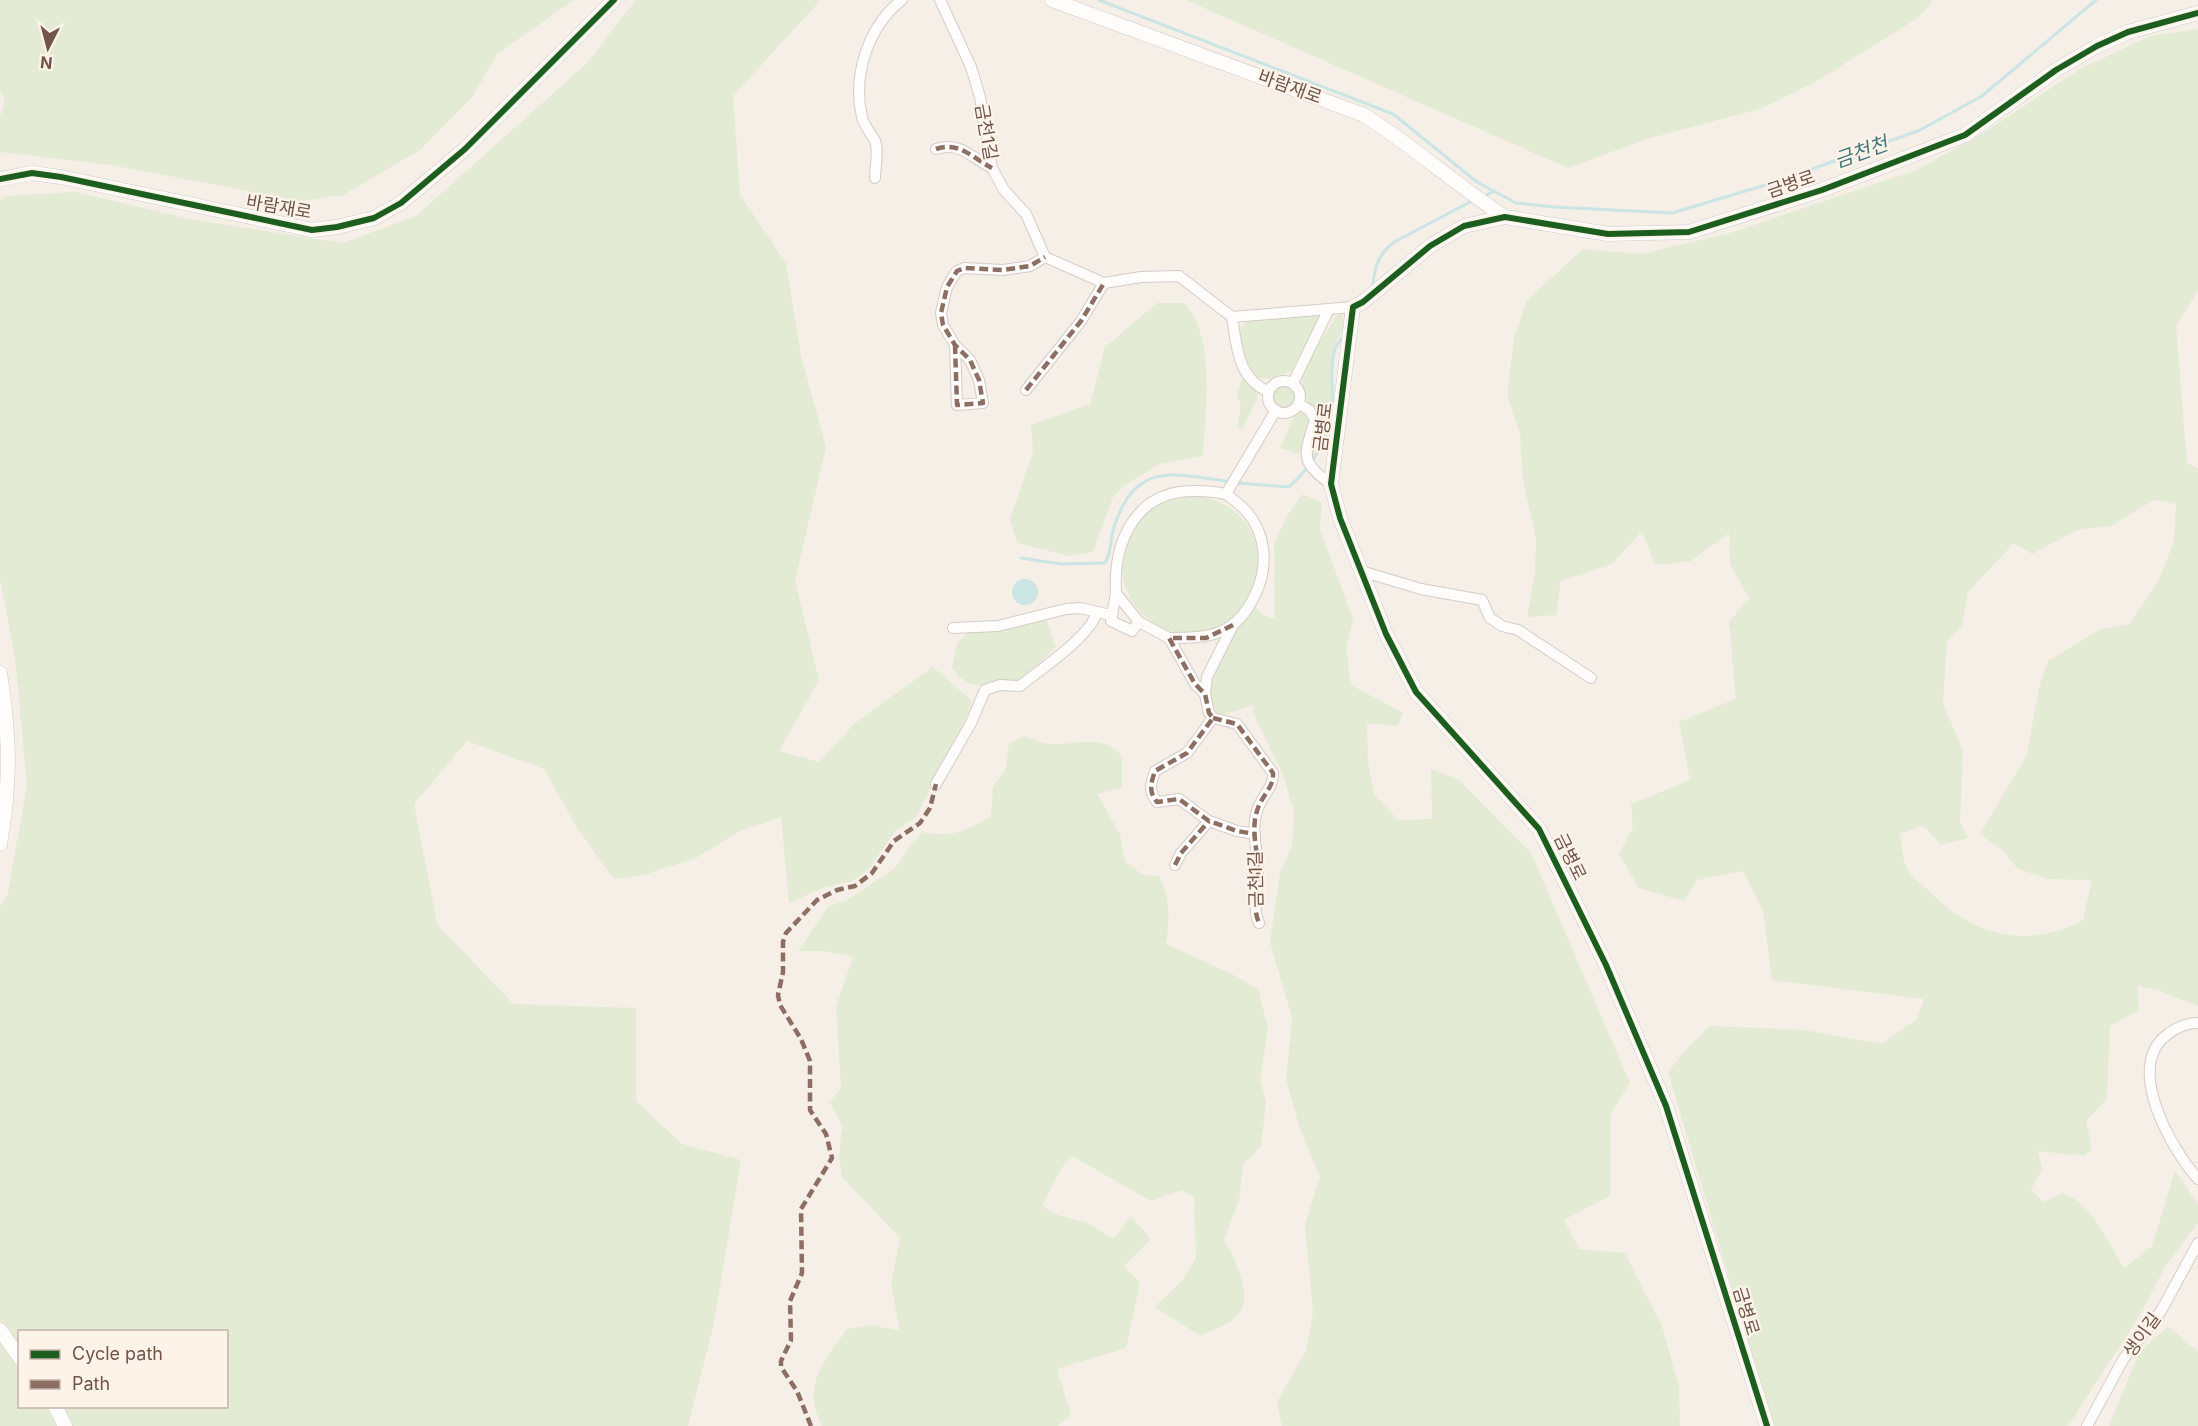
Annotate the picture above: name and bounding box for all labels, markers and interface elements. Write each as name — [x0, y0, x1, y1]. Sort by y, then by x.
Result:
north arrow — [18, 18, 78, 78]
text: N — [39, 52, 54, 74]
street label: 바람재로 — [1255, 65, 1325, 108]
street label: 금천1길 — [971, 102, 1002, 162]
water label: 금천천 — [1831, 130, 1893, 173]
street label: 금병로 — [1764, 166, 1818, 202]
street label: 바람재로 — [245, 190, 314, 223]
street label: 금병로 — [1309, 401, 1336, 453]
street label: 금병로 — [1550, 830, 1591, 884]
street label: 금천1길 — [1245, 850, 1266, 908]
street label: 금병로 — [1729, 1284, 1764, 1338]
street label: 생이길 — [2118, 1308, 2165, 1361]
legend — [18, 1330, 228, 1408]
text: Cycle path — [72, 1343, 163, 1364]
text: Path — [72, 1373, 110, 1394]

